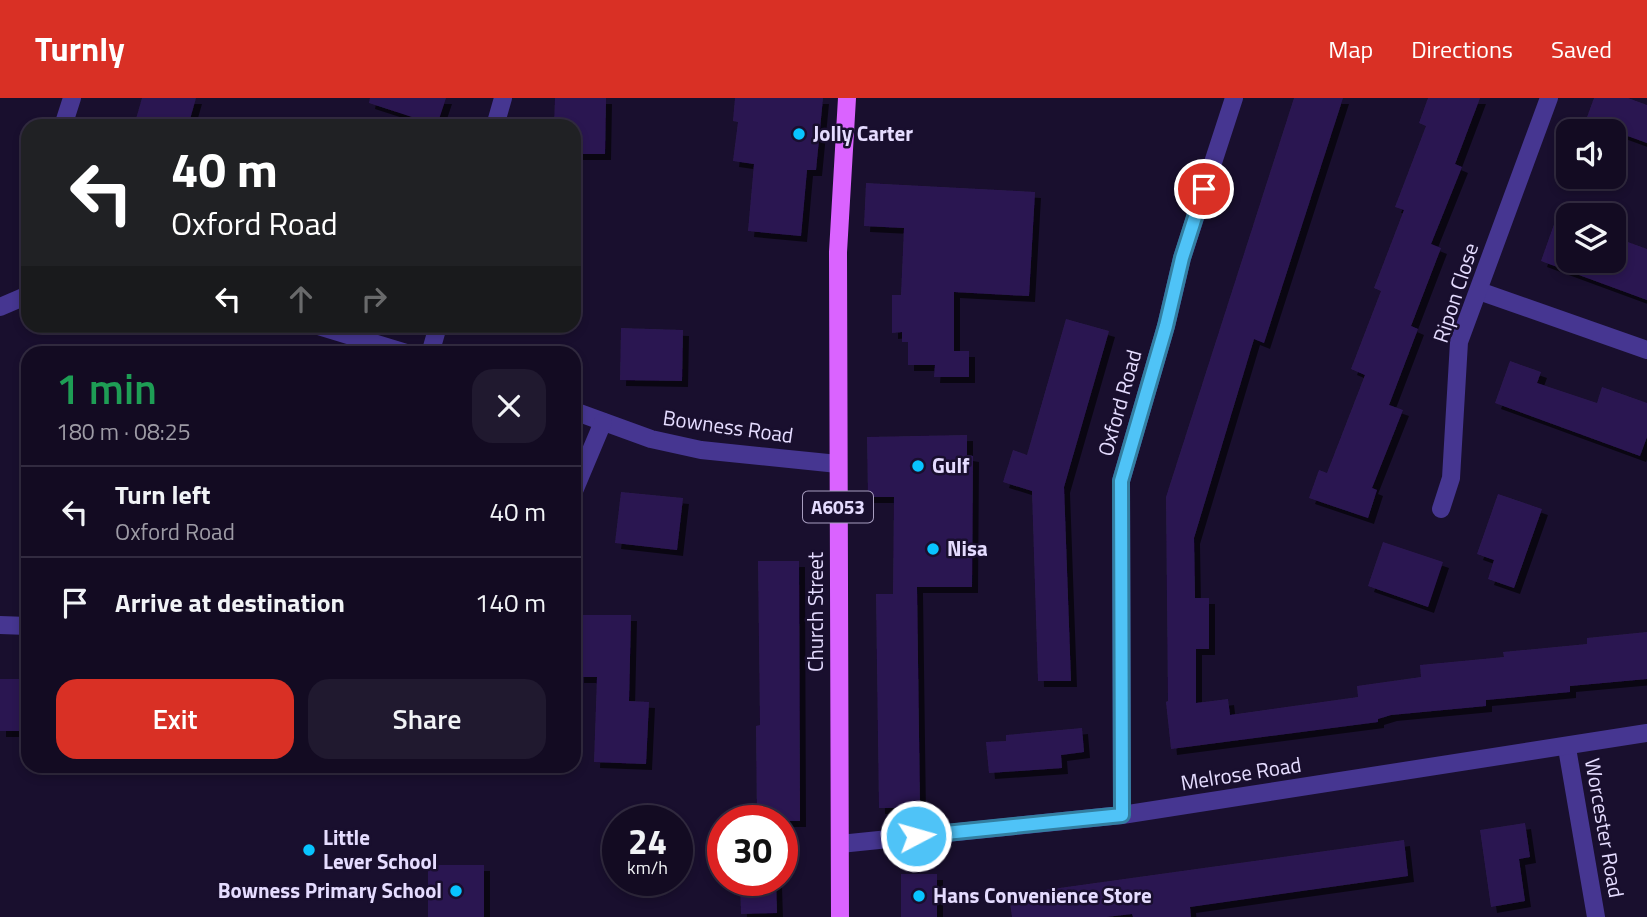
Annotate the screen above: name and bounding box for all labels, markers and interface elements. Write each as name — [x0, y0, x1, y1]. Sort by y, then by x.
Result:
text: Turnly — [35, 24, 125, 74]
text: Map — [1328, 31, 1373, 67]
text: Directions — [1411, 31, 1513, 67]
text: Saved — [1551, 31, 1612, 67]
place label: Jolly Carter — [813, 117, 913, 149]
map controls — [1556, 119, 1626, 273]
button: sound — [1556, 119, 1626, 189]
marker: Jolly Carter — [791, 126, 807, 142]
text: 40 m — [171, 131, 278, 206]
icon: left — [56, 147, 147, 238]
pin — [1174, 159, 1234, 219]
icon: arrive — [1185, 170, 1223, 208]
text: Oxford Road — [171, 199, 338, 247]
button: layers — [1556, 203, 1626, 273]
street label: Ripon Close — [1424, 239, 1486, 347]
icon: left — [209, 280, 247, 318]
icon: ahead — [282, 280, 320, 318]
icon: right — [355, 280, 393, 318]
street label: Oxford Road — [1089, 346, 1149, 460]
text: 1 min — [56, 356, 157, 420]
button: close — [472, 369, 546, 443]
street label: Bowness Road — [661, 401, 795, 451]
text: 180 m · 08:25 — [56, 414, 191, 449]
place label: Gulf — [932, 449, 970, 481]
marker: Gulf — [910, 458, 926, 474]
text: Turn left — [115, 475, 210, 514]
text: 40 m — [489, 492, 546, 531]
road number: A6053 — [803, 492, 873, 522]
icon: left — [56, 493, 94, 531]
text: Oxford Road — [115, 514, 235, 549]
place label: Nisa — [947, 532, 988, 564]
marker: Nisa — [925, 541, 941, 557]
street label: Church Street — [799, 551, 831, 672]
text: Arrive at destination — [115, 583, 345, 622]
text: 140 m — [475, 583, 546, 622]
icon: arrive — [56, 584, 94, 622]
button: Exit — [56, 679, 294, 759]
button: Share — [308, 679, 546, 759]
street label: Melrose Road — [1178, 748, 1303, 798]
street label: Worcester Road — [1577, 756, 1633, 900]
position arrow — [879, 799, 953, 873]
speed limit sign: 30 — [707, 805, 798, 896]
text: 24 — [628, 814, 667, 868]
place label: Little Lever School — [323, 821, 437, 877]
marker: Little Lever School — [301, 842, 317, 858]
text: km/h — [627, 854, 668, 881]
place label: Bowness Primary School — [218, 874, 442, 906]
place label: Hans Convenience Store — [933, 879, 1152, 911]
marker: Bowness Primary School — [448, 883, 464, 899]
marker: Hans Convenience Store — [911, 888, 927, 904]

